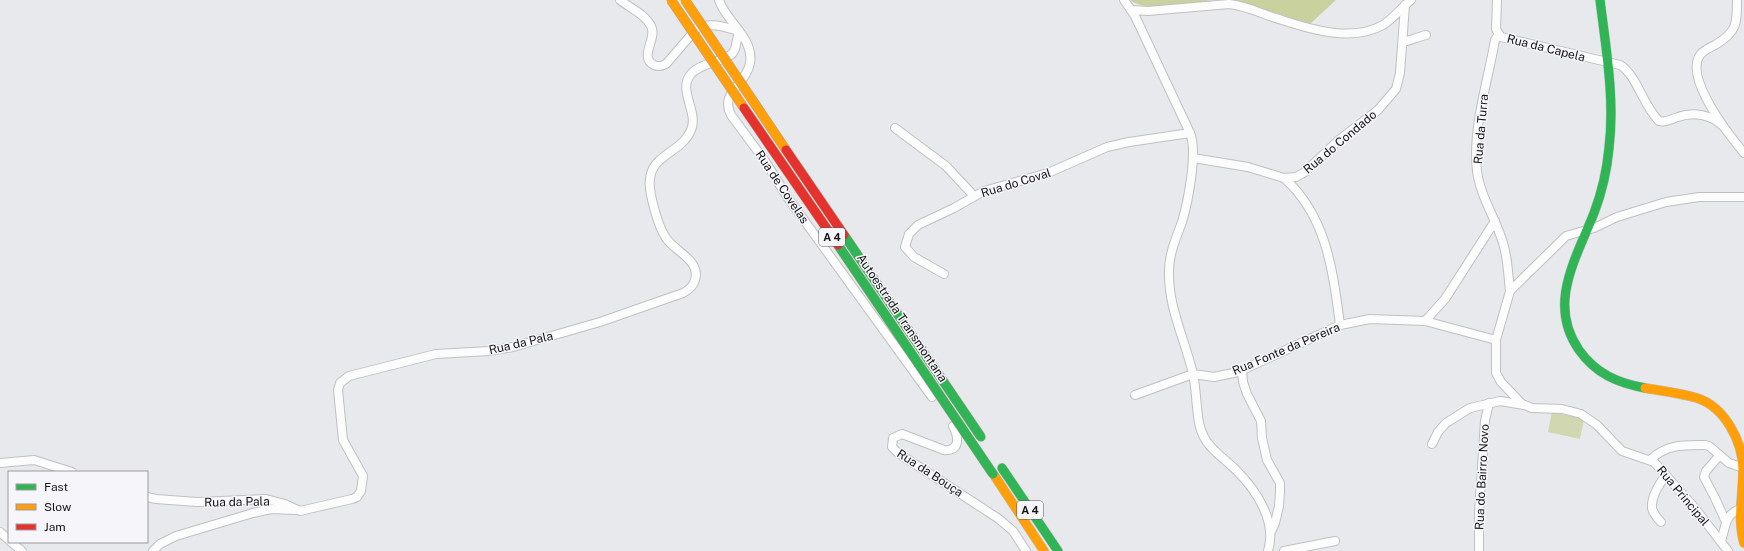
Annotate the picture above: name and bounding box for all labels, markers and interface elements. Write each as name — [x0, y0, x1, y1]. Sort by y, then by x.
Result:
street label: Rua da Capela — [1505, 32, 1587, 64]
street label: Rua da Turra — [1471, 93, 1491, 165]
street label: Rua do Condado — [1301, 107, 1379, 177]
street label: Rua de Covelas — [752, 148, 812, 226]
street label: Rua do Coval — [979, 166, 1053, 200]
road number: A 4 — [819, 228, 845, 246]
street label: Autoestrada Transmontana — [854, 251, 950, 385]
street label: Rua Fonte da Pereira — [1230, 320, 1342, 378]
street label: Rua da Pala — [488, 329, 554, 357]
street label: Rua do Bairro Novo — [1472, 423, 1492, 530]
street label: Rua da Bouça — [894, 446, 966, 500]
street label: Rua Principal — [1654, 463, 1712, 529]
legend — [8, 471, 148, 543]
text: Fast — [44, 480, 69, 494]
street label: Rua da Pala — [204, 494, 270, 510]
text: Slow — [44, 500, 72, 514]
road number: A 4 — [1017, 501, 1043, 519]
text: Jam — [44, 520, 66, 534]

